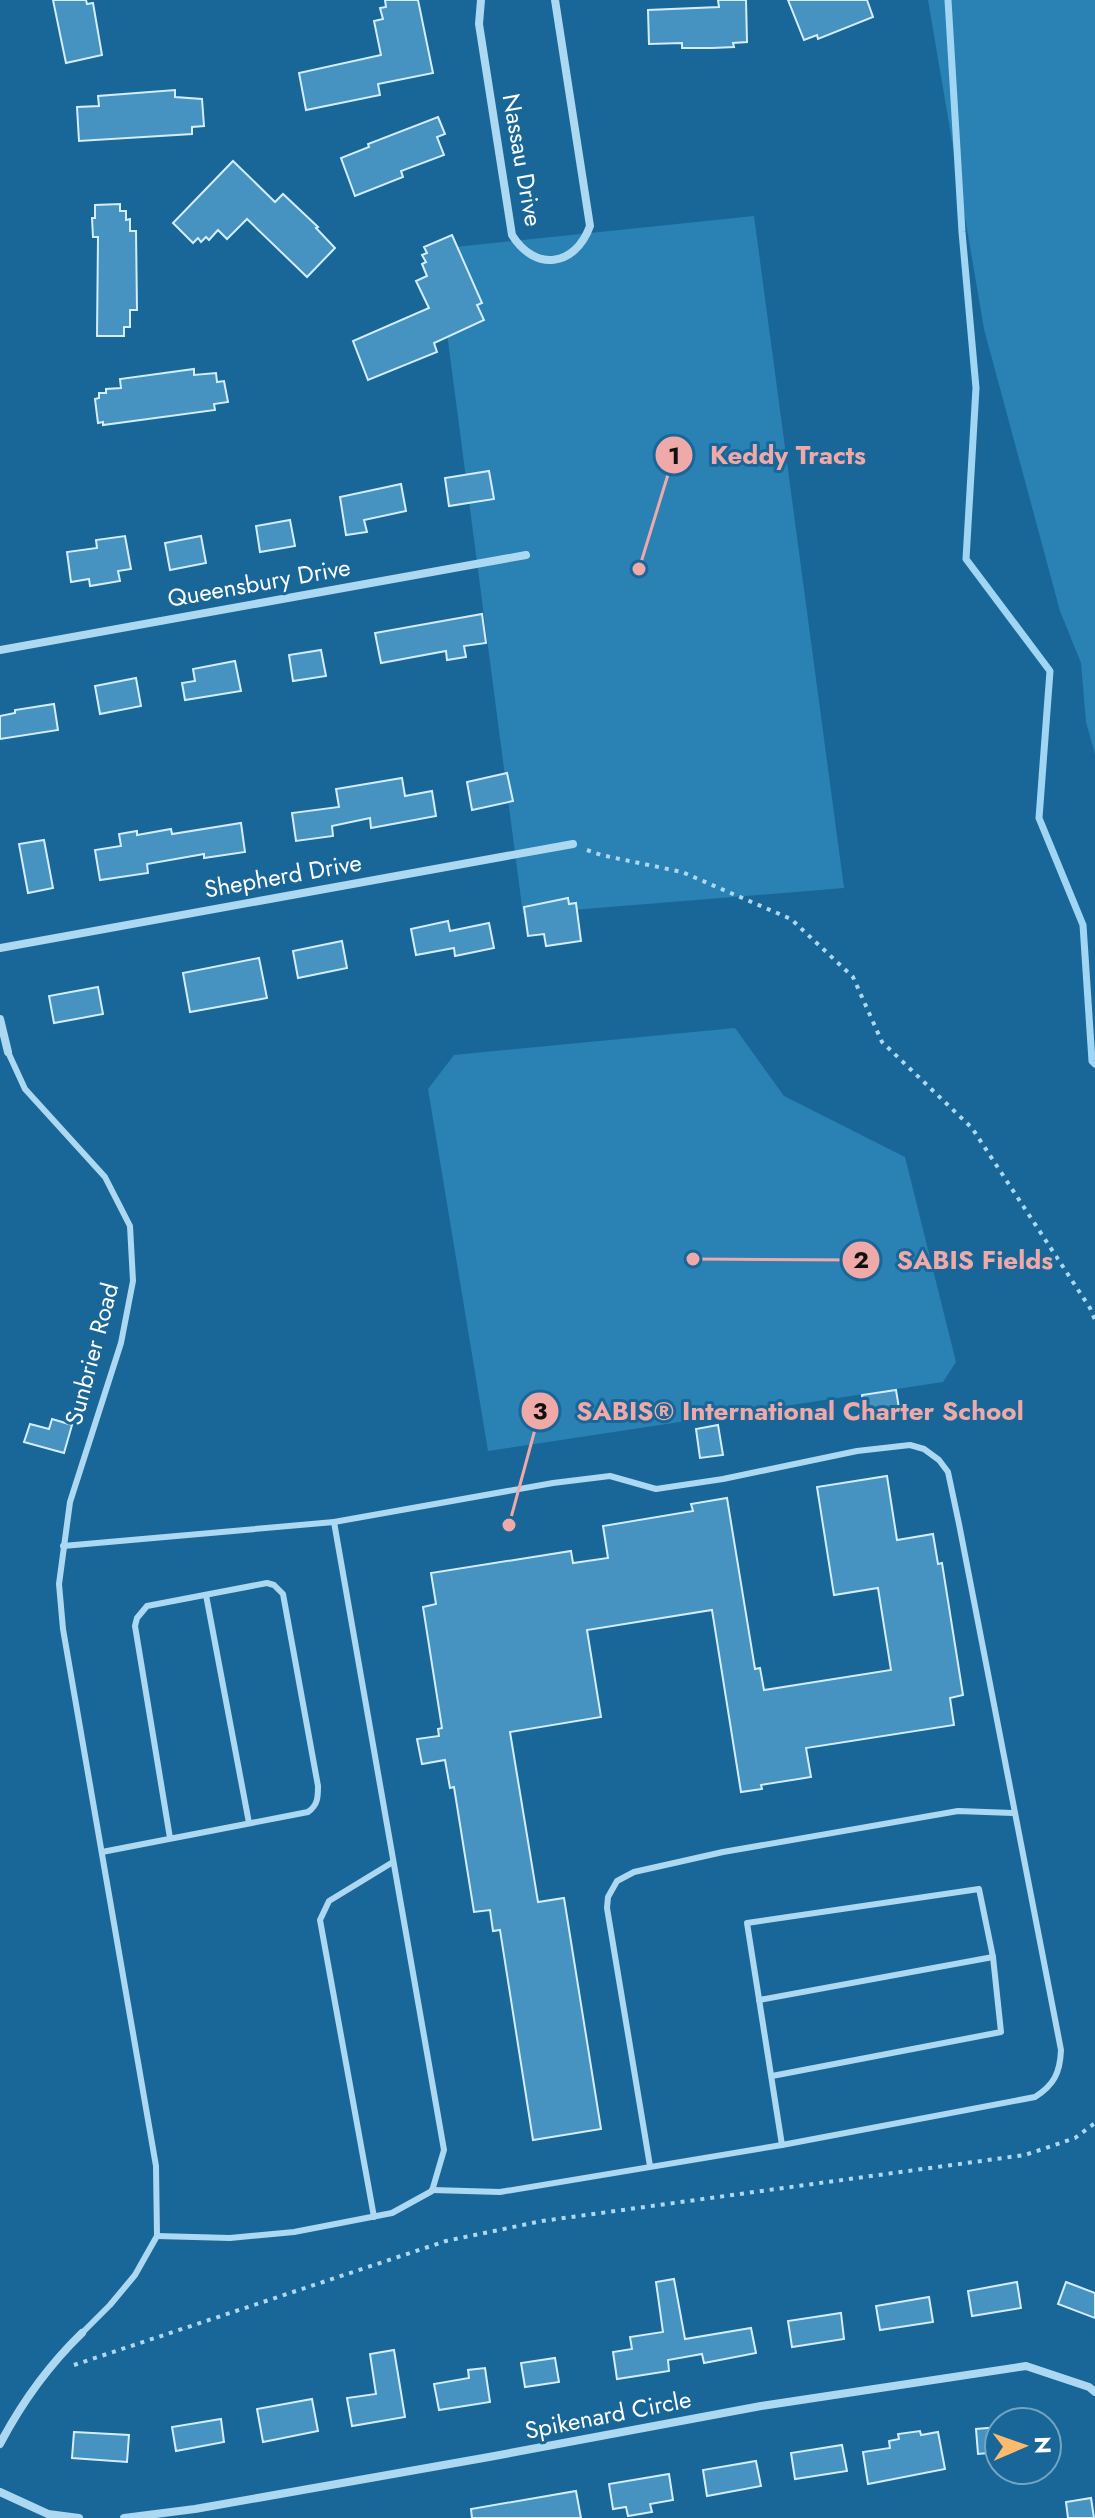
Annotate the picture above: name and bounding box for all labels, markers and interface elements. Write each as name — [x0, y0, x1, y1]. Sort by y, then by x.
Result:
street label: Nassau Drive — [494, 91, 551, 229]
callout: Keddy Tracts — [654, 430, 882, 480]
text: Keddy Tracts — [710, 436, 866, 474]
text: 1 — [668, 438, 680, 473]
street label: Queensbury Drive — [165, 549, 353, 616]
street label: Shepherd Drive — [201, 844, 364, 907]
callout: SABIS Fields — [841, 1235, 1069, 1285]
text: SABIS Fields — [897, 1241, 1053, 1279]
text: 2 — [853, 1242, 869, 1277]
street label: Sunbrier Road — [56, 1279, 127, 1429]
callout: SABIS® International Charter School — [520, 1386, 1040, 1436]
text: SABIS® International Charter School — [576, 1392, 1024, 1430]
text: 3 — [533, 1393, 548, 1428]
street label: Spikenard Circle — [522, 2381, 694, 2448]
north arrow — [983, 2406, 1063, 2486]
text: N — [1027, 2436, 1059, 2455]

